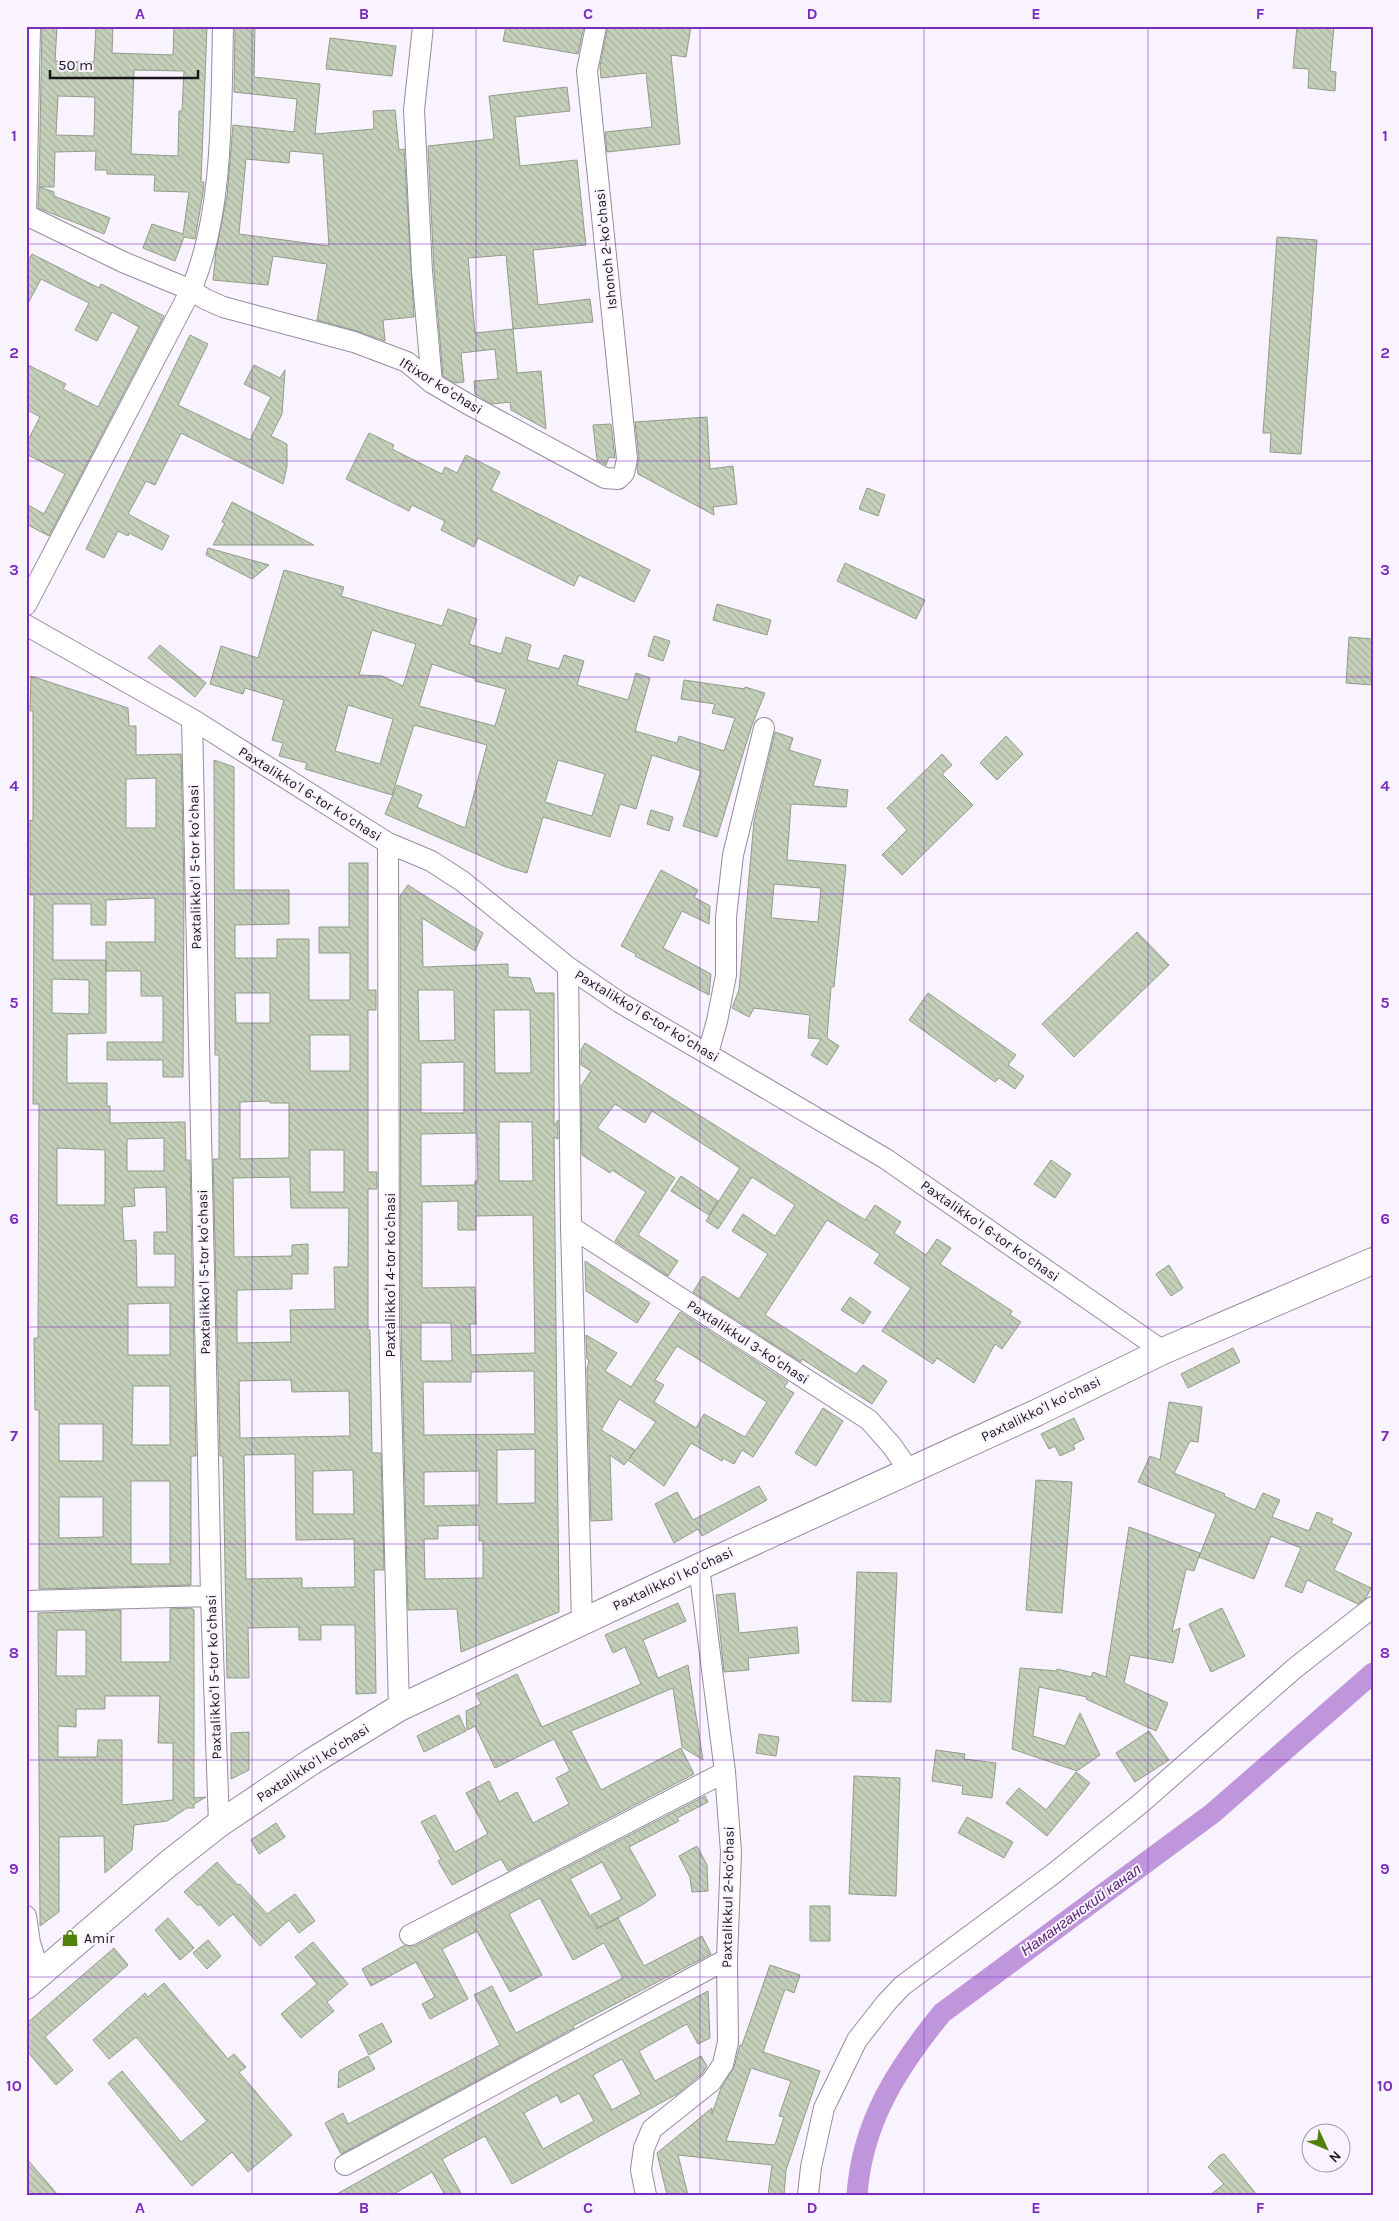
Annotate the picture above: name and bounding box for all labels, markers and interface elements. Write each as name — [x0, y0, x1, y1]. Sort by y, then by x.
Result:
text: A — [135, 4, 145, 23]
text: B — [359, 4, 369, 23]
text: C — [583, 4, 593, 23]
text: D — [807, 4, 818, 23]
text: E — [1031, 4, 1041, 23]
text: F — [1256, 4, 1265, 23]
scale bar — [50, 48, 198, 80]
text: 50 m — [58, 56, 93, 74]
text: 1 — [11, 126, 17, 145]
text: 1 — [1382, 126, 1388, 145]
street label: Ishonch 2-koʻchasi — [591, 188, 621, 310]
text: 2 — [9, 343, 19, 362]
text: 2 — [1380, 343, 1390, 362]
street label: Iftixor koʻchasi — [396, 354, 486, 418]
text: 3 — [9, 560, 19, 579]
text: 3 — [1380, 560, 1390, 579]
street label: Paxtalikkoʻl 6-tor koʻchasi — [235, 743, 385, 845]
text: 4 — [9, 776, 19, 795]
text: 4 — [1380, 776, 1390, 795]
street label: Paxtalikkoʻl 5-tor koʻchasi — [185, 784, 205, 950]
street label: Paxtalikkoʻl 6-tor koʻchasi — [572, 966, 722, 1066]
text: 5 — [9, 993, 19, 1012]
text: 5 — [1380, 993, 1390, 1012]
street label: Paxtalikkoʻl 6-tor koʻchasi — [917, 1177, 1063, 1285]
street label: Paxtalikkoʻl 5-tor koʻchasi — [194, 1189, 214, 1355]
street label: Paxtalikkoʻl 4-tor koʻchasi — [382, 1192, 399, 1358]
text: 6 — [9, 1209, 19, 1228]
text: 6 — [1380, 1209, 1390, 1228]
street label: Paxtalikkul 3-koʻchasi — [684, 1296, 812, 1388]
street label: Paxtalikkoʻl koʻchasi — [978, 1373, 1104, 1445]
text: 7 — [10, 1426, 18, 1445]
text: 7 — [1381, 1426, 1389, 1445]
street label: Paxtalikkoʻl koʻchasi — [610, 1544, 736, 1614]
street label: Paxtalikkoʻl 5-tor koʻchasi — [203, 1594, 225, 1760]
text: 8 — [9, 1643, 19, 1662]
text: 8 — [1380, 1643, 1390, 1662]
street label: Paxtalikkoʻl koʻchasi — [253, 1720, 373, 1806]
street label: Paxtalikkul 2-koʻchasi — [718, 1826, 738, 1968]
text: 9 — [9, 1859, 19, 1878]
text: 9 — [1380, 1859, 1390, 1878]
water label: Наманганский канал — [1017, 1860, 1145, 1960]
shop icon: Amir — [60, 1928, 80, 1948]
place label: Amir — [84, 1930, 115, 1947]
text: 10 — [6, 2076, 22, 2095]
text: 10 — [1377, 2076, 1393, 2095]
north arrow — [1302, 2124, 1352, 2174]
text: N — [1325, 2147, 1345, 2166]
text: A — [135, 2198, 145, 2217]
text: B — [359, 2198, 369, 2217]
text: C — [583, 2198, 593, 2217]
text: D — [807, 2198, 818, 2217]
text: E — [1031, 2198, 1041, 2217]
text: F — [1256, 2198, 1265, 2217]

